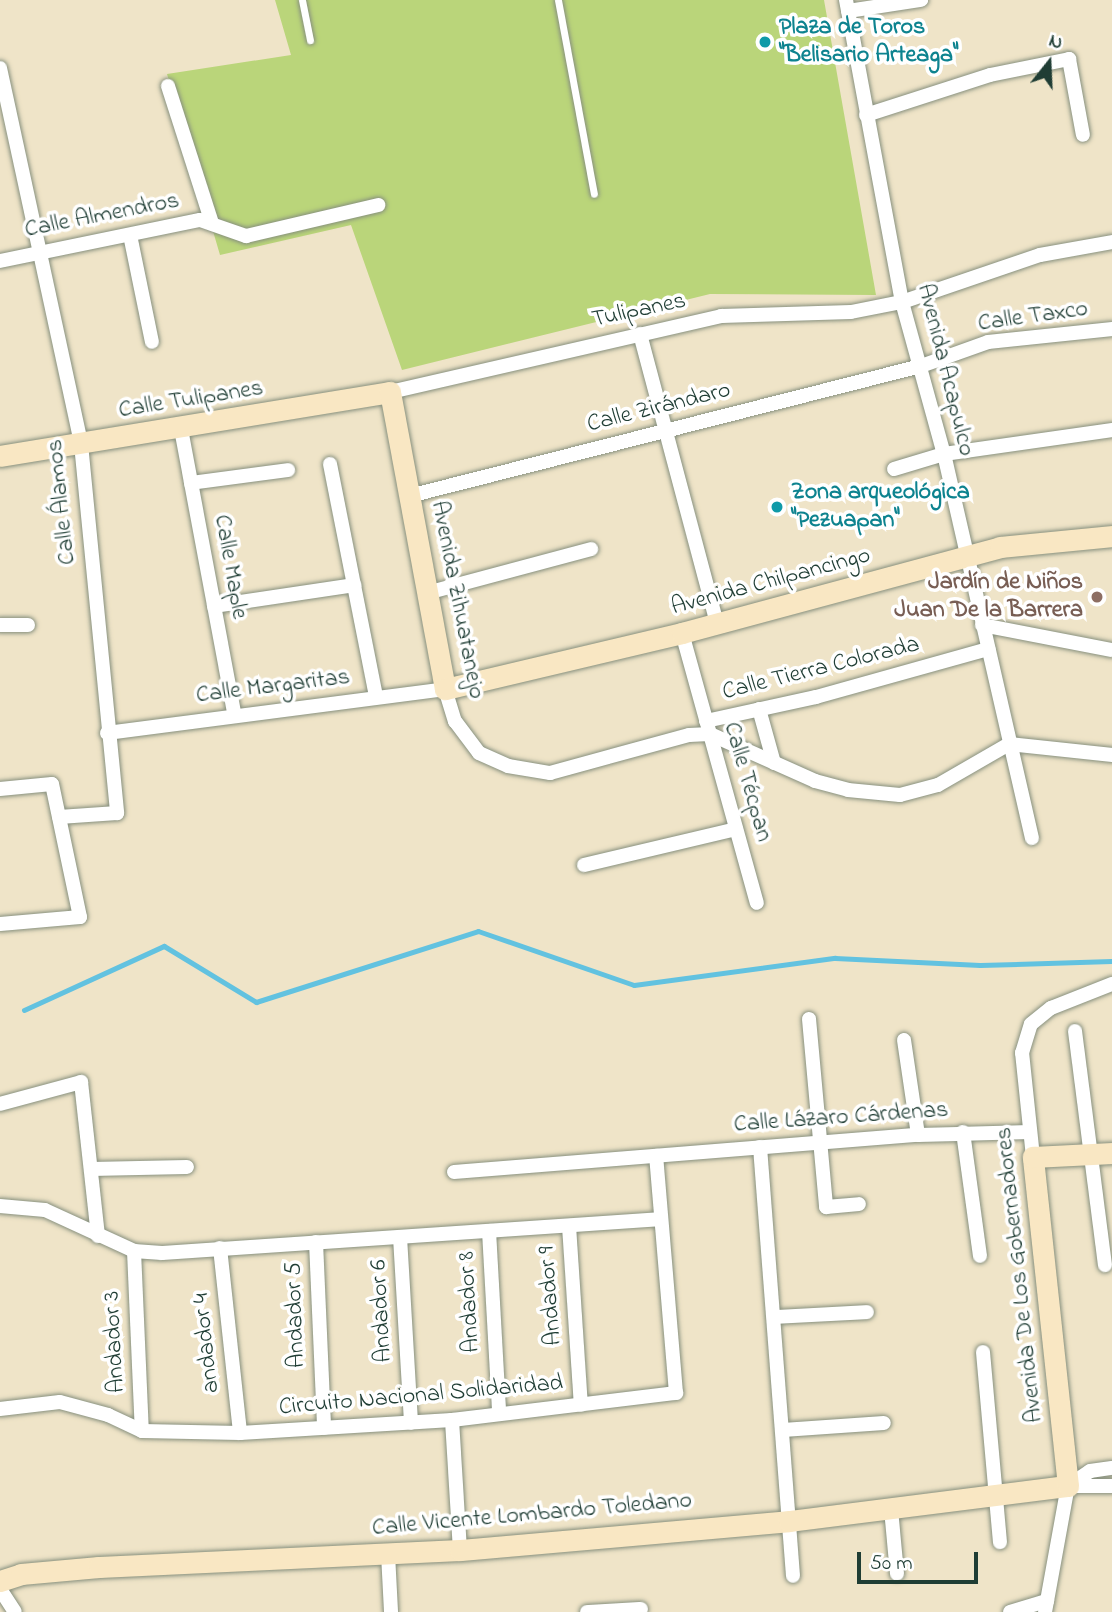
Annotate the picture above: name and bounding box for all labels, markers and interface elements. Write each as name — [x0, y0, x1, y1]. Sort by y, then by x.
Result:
place label: Plaza de Toros "Belisario Arteaga" — [779, 14, 959, 70]
north arrow — [1014, 28, 1084, 98]
text: N — [1045, 28, 1066, 57]
marker: Plaza de Toros "Belisario Arteaga" — [757, 34, 773, 50]
street label: Calle Almendros — [22, 187, 182, 245]
street label: Avenida Acapulco — [910, 281, 980, 459]
street label: Tulipanes — [589, 287, 689, 335]
street label: Calle Taxco — [976, 295, 1090, 339]
street label: Calle Tulipanes — [117, 374, 265, 426]
street label: Calle Zirándaro — [584, 376, 734, 440]
street label: Calle Álamos — [41, 438, 83, 566]
place label: Zona arqueológica "Pezuapan" — [791, 479, 970, 535]
street label: Avenida Zihuatanejo — [424, 499, 490, 701]
marker: Zona arqueológica "Pezuapan" — [769, 499, 785, 515]
street label: Calle Maple — [207, 513, 253, 621]
street label: Avenida Chilpancingo — [668, 542, 874, 622]
place label: Jardín de Niños Juan De la Barrera — [894, 569, 1083, 625]
marker: Jardín de Niños Juan De la Barrera — [1089, 589, 1105, 605]
street label: Calle Tierra Colorada — [720, 631, 922, 707]
street label: Calle Margaritas — [194, 663, 352, 711]
street label: Calle Técpan — [716, 719, 778, 845]
street label: Calle Lázaro Cárdenas — [733, 1096, 949, 1140]
street label: Avenida De Los Gobernadores — [990, 1126, 1050, 1424]
street label: Andador 9 — [533, 1245, 569, 1347]
street label: Andador 8 — [453, 1251, 487, 1353]
street label: Andador 6 — [365, 1259, 399, 1363]
street label: Andador 5 — [280, 1261, 312, 1369]
street label: Andador 3 — [98, 1290, 132, 1394]
street label: andador 4 — [187, 1292, 227, 1394]
street label: Circuito Nacional Solidaridad — [278, 1369, 564, 1423]
street label: Calle Vicente Lombardo Toledano — [371, 1487, 693, 1543]
scale bar — [860, 1538, 981, 1582]
text: 50 m — [870, 1549, 913, 1579]

